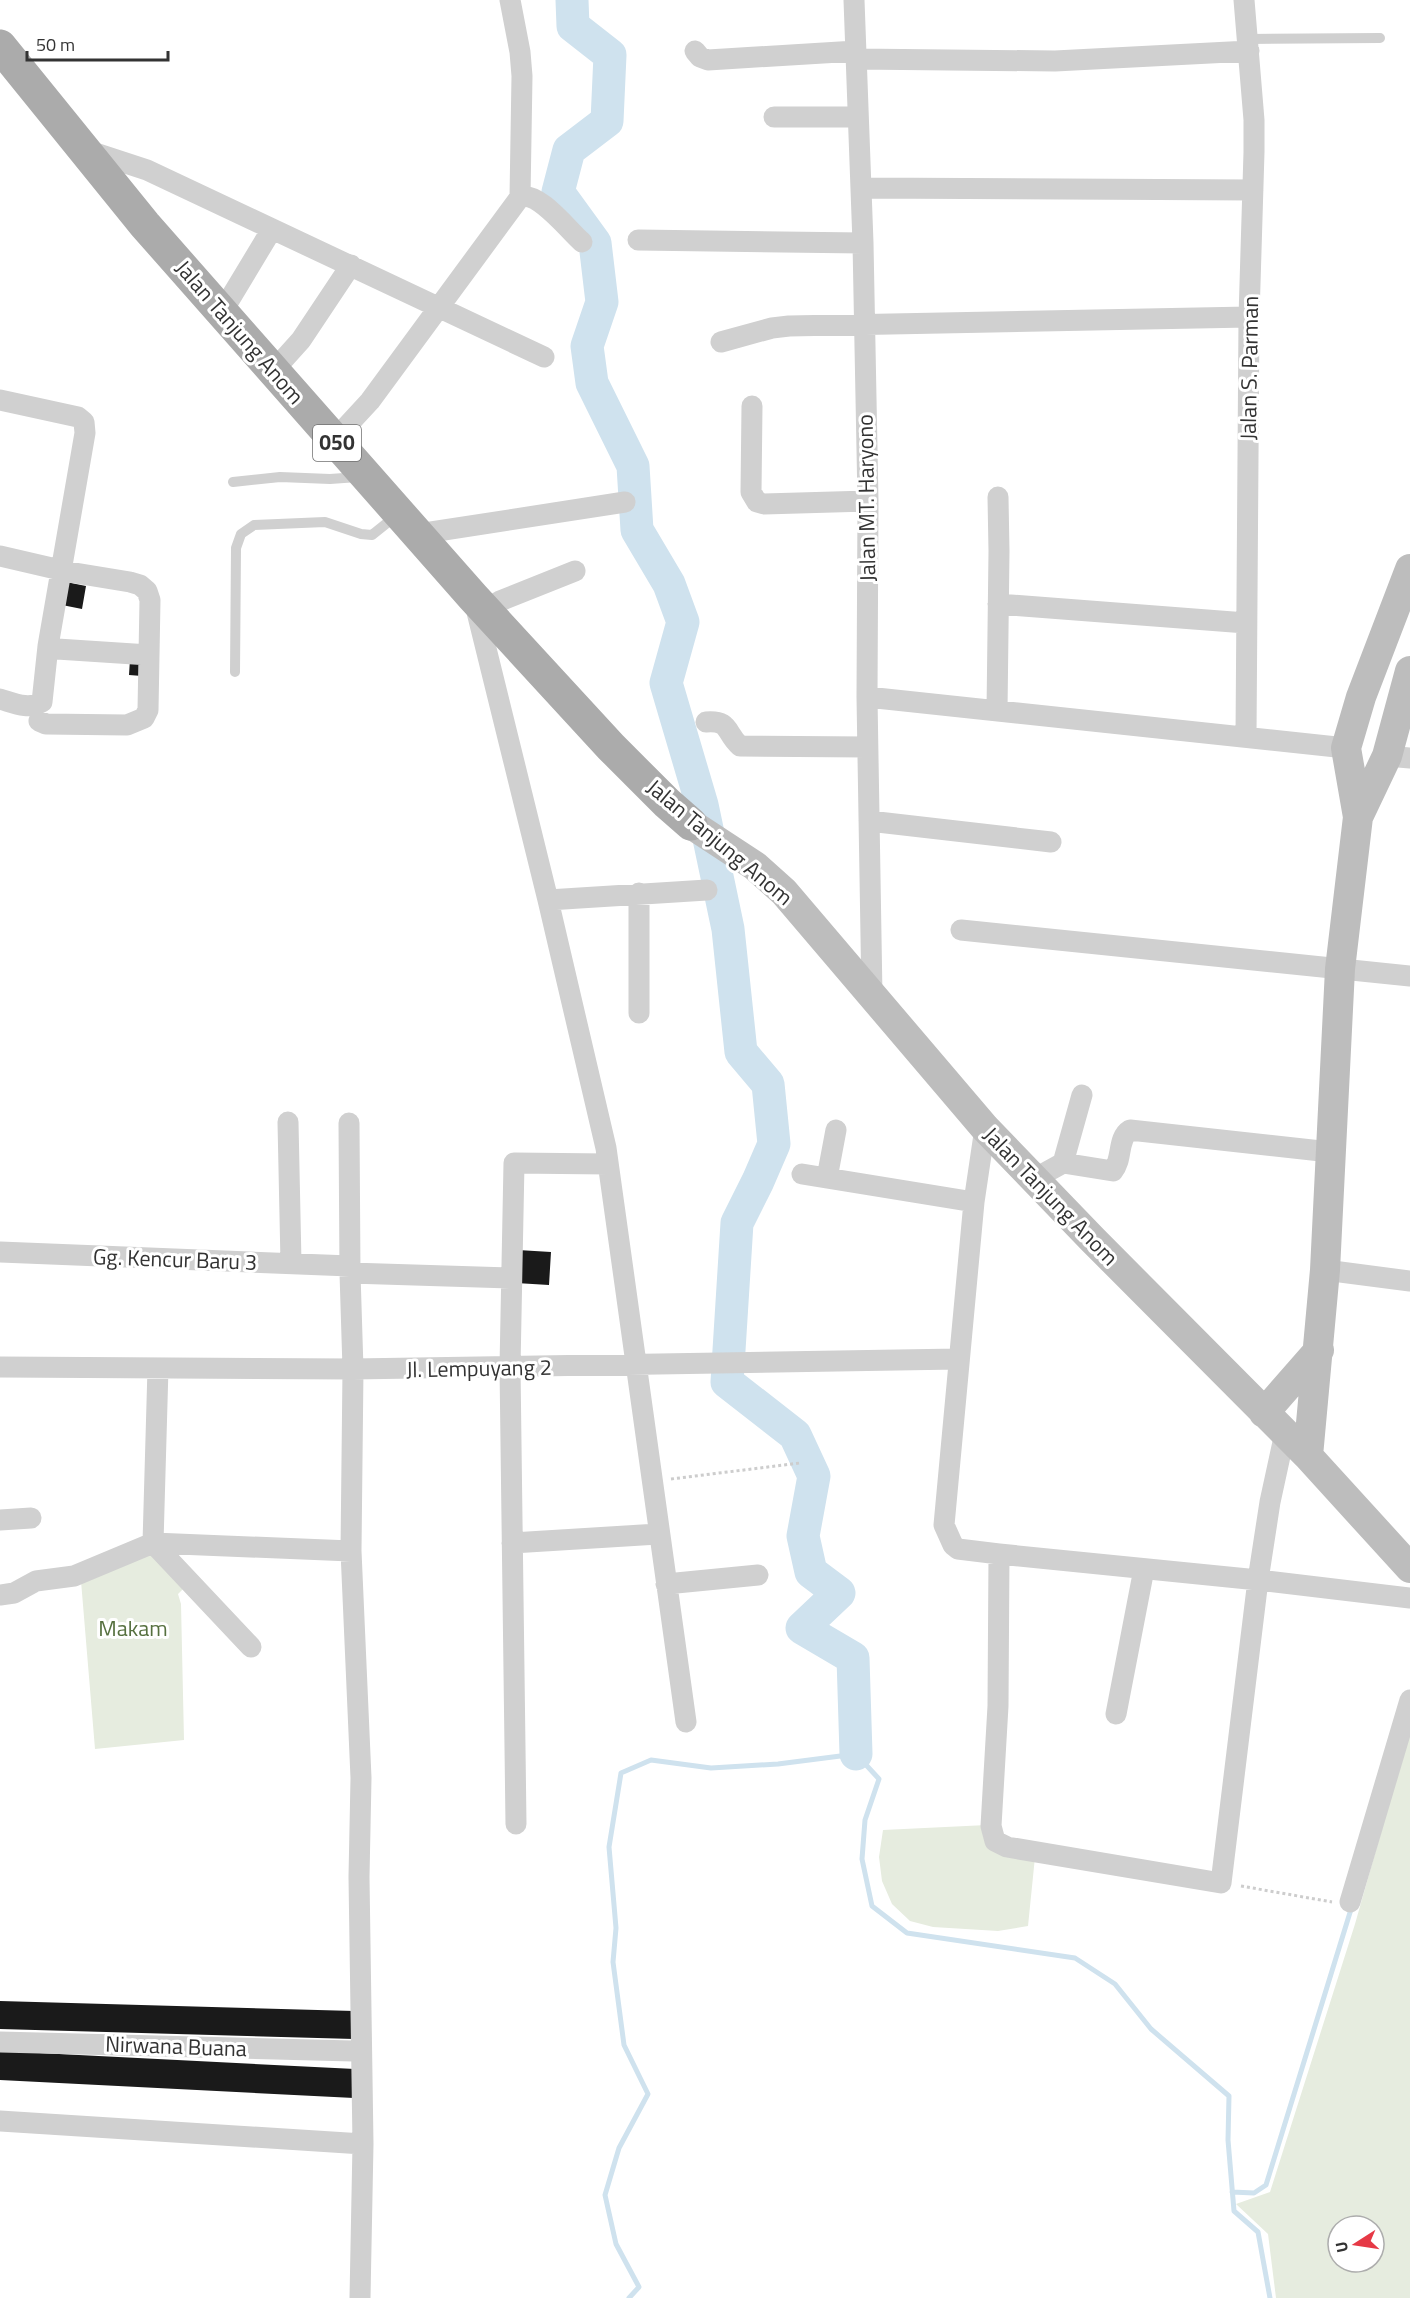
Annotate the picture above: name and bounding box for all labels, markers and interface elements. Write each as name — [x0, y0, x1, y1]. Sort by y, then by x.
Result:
scale bar — [27, 24, 168, 62]
text: 50 m — [36, 31, 75, 58]
street label: Jalan Tanjung Anom — [167, 252, 313, 412]
street label: Jalan S. Parman — [1231, 295, 1267, 441]
street label: Jalan MT. Haryono — [848, 414, 884, 582]
road number: 050 — [313, 425, 361, 461]
street label: Jalan Tanjung Anom — [639, 770, 801, 914]
street label: Jalan Tanjung Anom — [976, 1119, 1126, 1273]
street label: Gg. Kencur Baru 3 — [92, 1239, 258, 1279]
street label: Jl. Lempuyang 2 — [406, 1350, 552, 1386]
park label: Makam — [98, 1611, 168, 1645]
street label: Nirwana Buana — [105, 2027, 247, 2065]
north arrow — [1326, 2214, 1386, 2274]
text: U — [1329, 2240, 1354, 2255]

